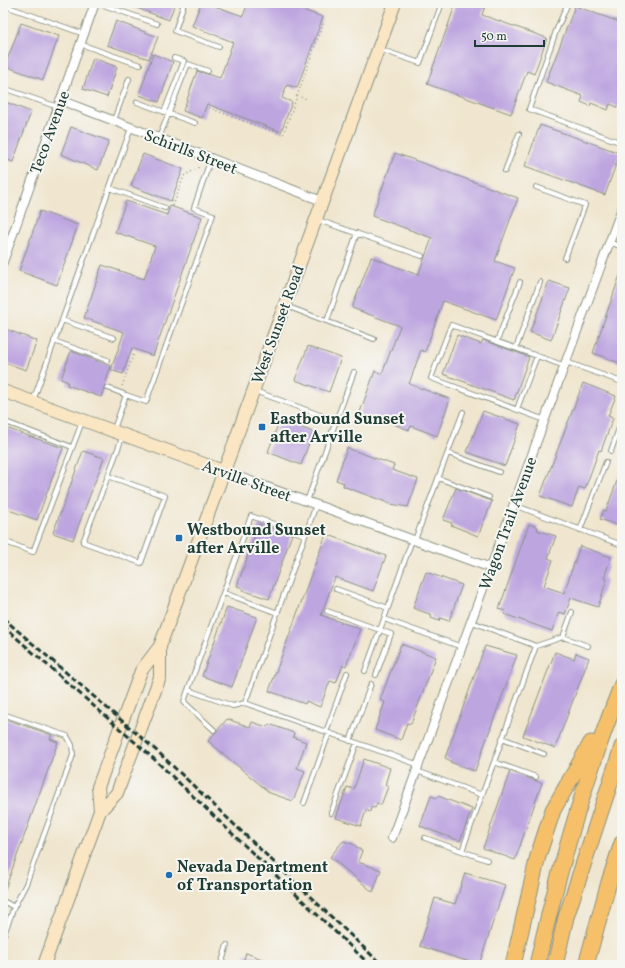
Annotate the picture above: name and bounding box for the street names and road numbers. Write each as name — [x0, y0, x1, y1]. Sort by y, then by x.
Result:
street label: Teco Avenue — [26, 88, 76, 177]
street label: Schirlls Street — [141, 125, 240, 181]
street label: West Sunset Road — [247, 262, 311, 387]
street label: Wagon Trail Avenue — [475, 454, 543, 593]
street label: Arville Street — [199, 456, 294, 508]

